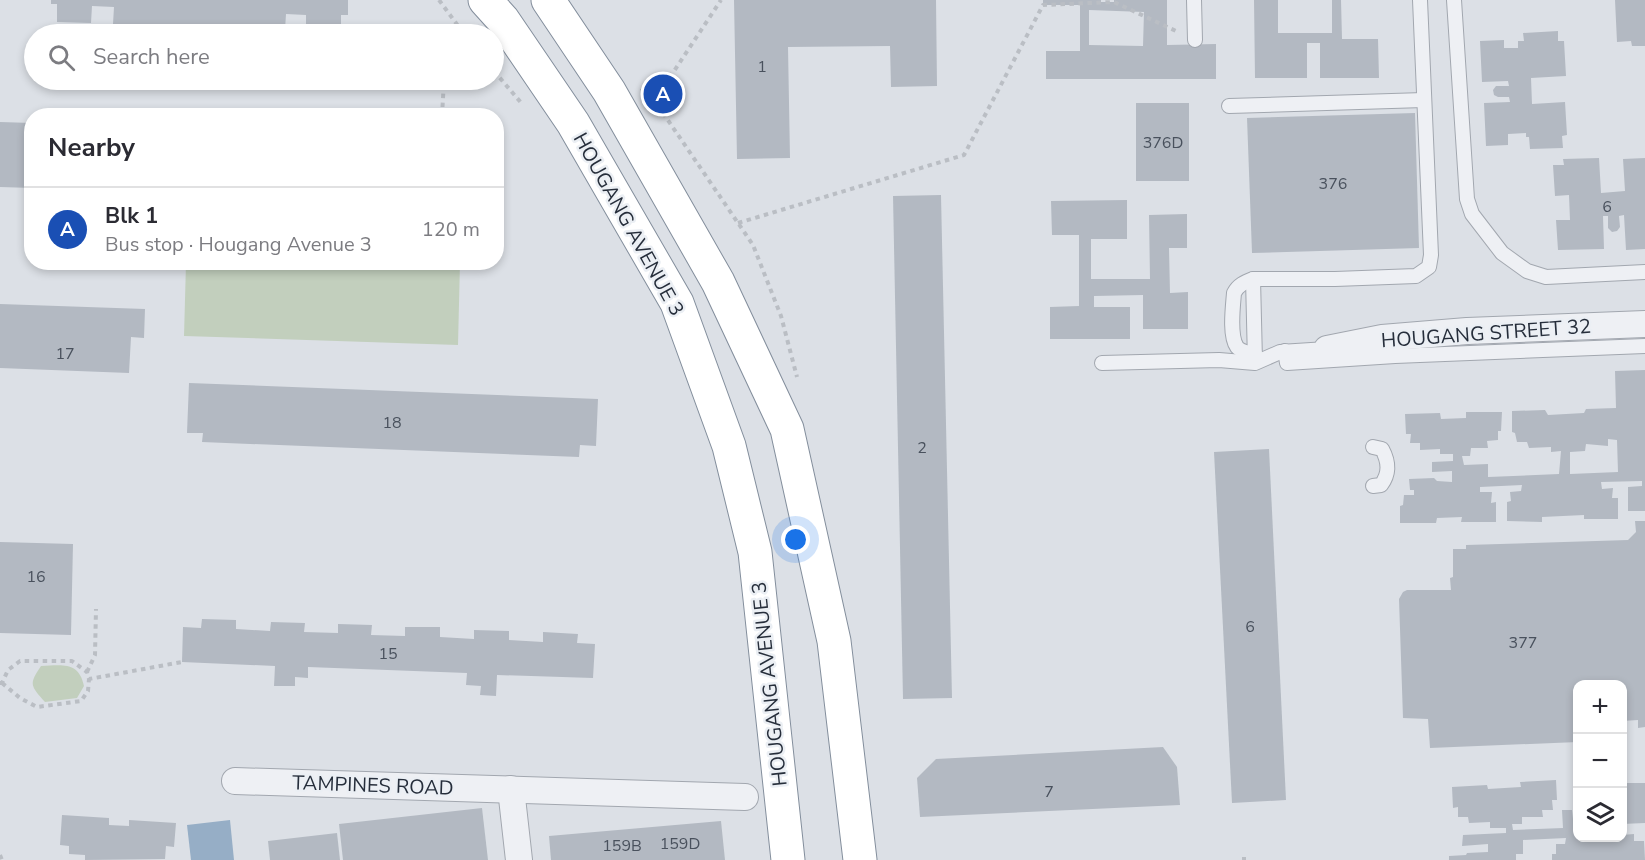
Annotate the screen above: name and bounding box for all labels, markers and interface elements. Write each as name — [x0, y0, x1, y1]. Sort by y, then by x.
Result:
search box — [24, 24, 504, 90]
icon: search — [45, 41, 78, 74]
text: Search here — [93, 42, 210, 72]
house number: 1 — [757, 56, 767, 78]
pin: A — [644, 72, 682, 116]
street label: HOUGANG AVENUE 3 — [567, 128, 690, 321]
text: Nearby — [48, 130, 135, 165]
house number: 376D — [1143, 132, 1183, 154]
house number: 376 — [1319, 173, 1347, 195]
house number: 6 — [1602, 196, 1612, 218]
text: Blk 1 — [105, 201, 158, 231]
text: A — [60, 216, 75, 243]
text: 120 m — [422, 216, 480, 243]
text: Bus stop · Hougang Avenue 3 — [105, 231, 372, 258]
street label: HOUGANG STREET 32 — [1380, 313, 1592, 354]
house number: 17 — [55, 343, 75, 365]
house number: 18 — [382, 412, 402, 434]
house number: 2 — [917, 437, 927, 459]
your location — [781, 525, 810, 554]
house number: 16 — [26, 566, 46, 588]
street label: HOUGANG AVENUE 3 — [745, 580, 794, 788]
house number: 6 — [1245, 616, 1255, 638]
house number: 377 — [1509, 632, 1537, 654]
house number: 15 — [378, 643, 398, 665]
map controls — [1573, 680, 1627, 842]
button: + — [1573, 680, 1627, 734]
button: − — [1573, 734, 1627, 788]
street label: TAMPINES ROAD — [292, 769, 454, 802]
house number: 7 — [1044, 781, 1054, 803]
button: layers — [1573, 788, 1627, 842]
house number: 159D — [660, 833, 700, 855]
house number: 159B — [602, 835, 642, 857]

